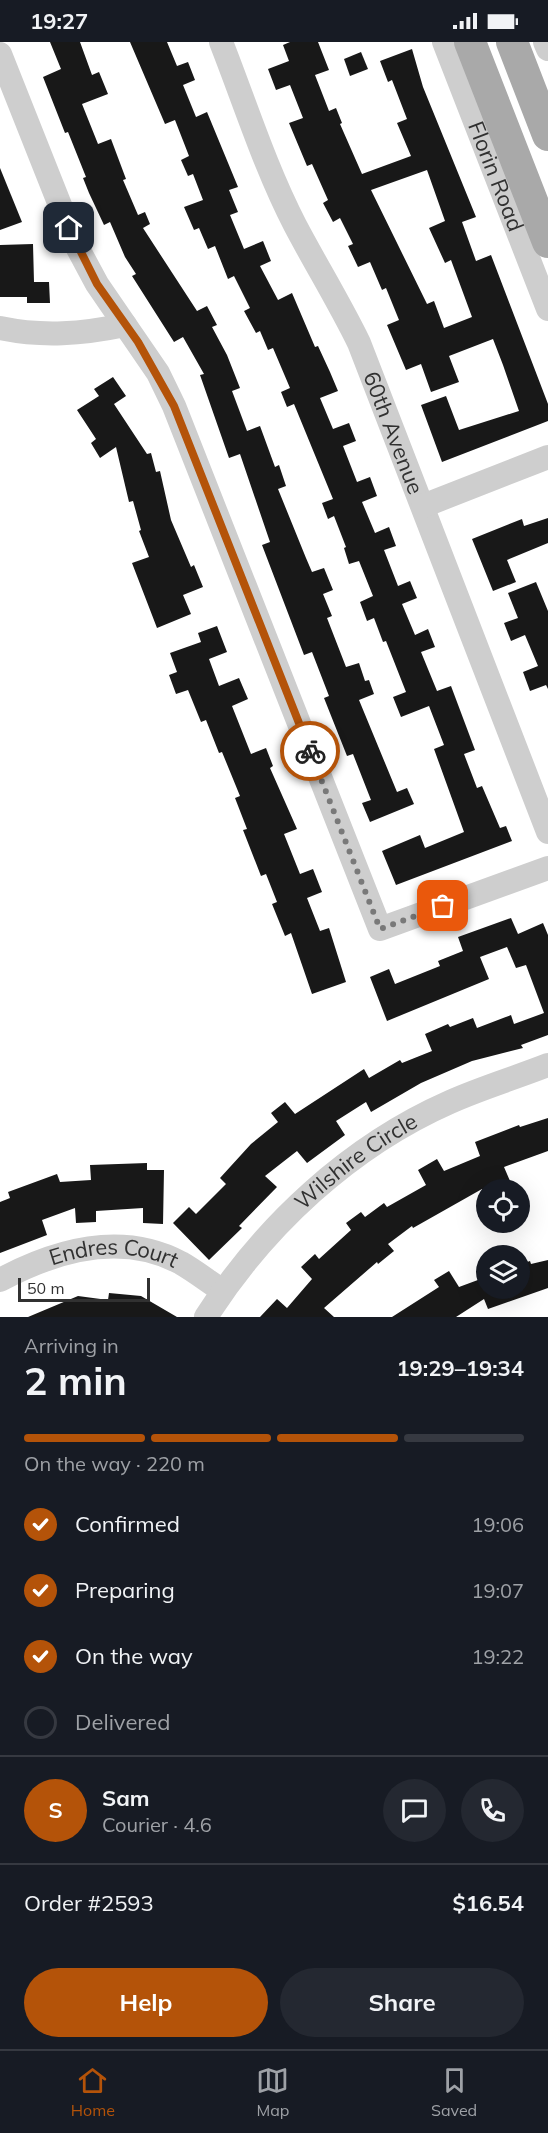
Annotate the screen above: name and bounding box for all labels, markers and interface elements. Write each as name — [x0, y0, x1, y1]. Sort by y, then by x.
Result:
text: 19:27 — [30, 7, 88, 35]
street label: Florin Road — [462, 117, 530, 235]
pin — [43, 202, 94, 253]
icon: home — [52, 211, 85, 244]
street label: 60th Avenue — [357, 367, 430, 498]
courier — [280, 721, 340, 781]
icon: bike — [294, 735, 327, 768]
pin — [417, 880, 468, 931]
icon: bag — [426, 889, 459, 922]
street label: Wilshire Circle — [288, 1107, 422, 1215]
map controls — [476, 1179, 530, 1299]
button: locate — [476, 1179, 530, 1233]
street label: Endres Court — [45, 1232, 184, 1274]
button: layers — [476, 1245, 530, 1299]
scale bar — [18, 1275, 150, 1302]
text: 50 m — [27, 1278, 64, 1298]
text: Arriving in — [24, 1333, 119, 1358]
text: 19:29–19:34 — [396, 1354, 524, 1382]
text: 2 min — [24, 1356, 127, 1405]
text: On the way · 220 m — [24, 1451, 205, 1476]
icon: check — [24, 1508, 57, 1541]
text: Confirmed — [75, 1510, 180, 1538]
text: 19:06 — [471, 1512, 524, 1537]
icon: check — [24, 1574, 57, 1607]
text: Preparing — [75, 1576, 175, 1604]
text: 19:07 — [471, 1578, 524, 1603]
icon: check — [24, 1640, 57, 1673]
text: On the way — [75, 1642, 193, 1670]
text: 19:22 — [471, 1644, 524, 1669]
text: Delivered — [75, 1708, 170, 1736]
button: chat — [383, 1779, 446, 1842]
button: phone — [461, 1779, 524, 1842]
text: Sam — [102, 1784, 150, 1812]
text: S — [48, 1796, 63, 1824]
text: Courier · 4.6 — [102, 1812, 212, 1837]
text: Order #2593 — [24, 1889, 154, 1917]
text: $16.54 — [453, 1889, 524, 1917]
button: Help — [24, 1968, 268, 2037]
button: Share — [280, 1968, 524, 2037]
tab: Home — [71, 2064, 115, 2120]
tab: Map — [256, 2064, 289, 2120]
tab: Saved — [431, 2064, 477, 2120]

